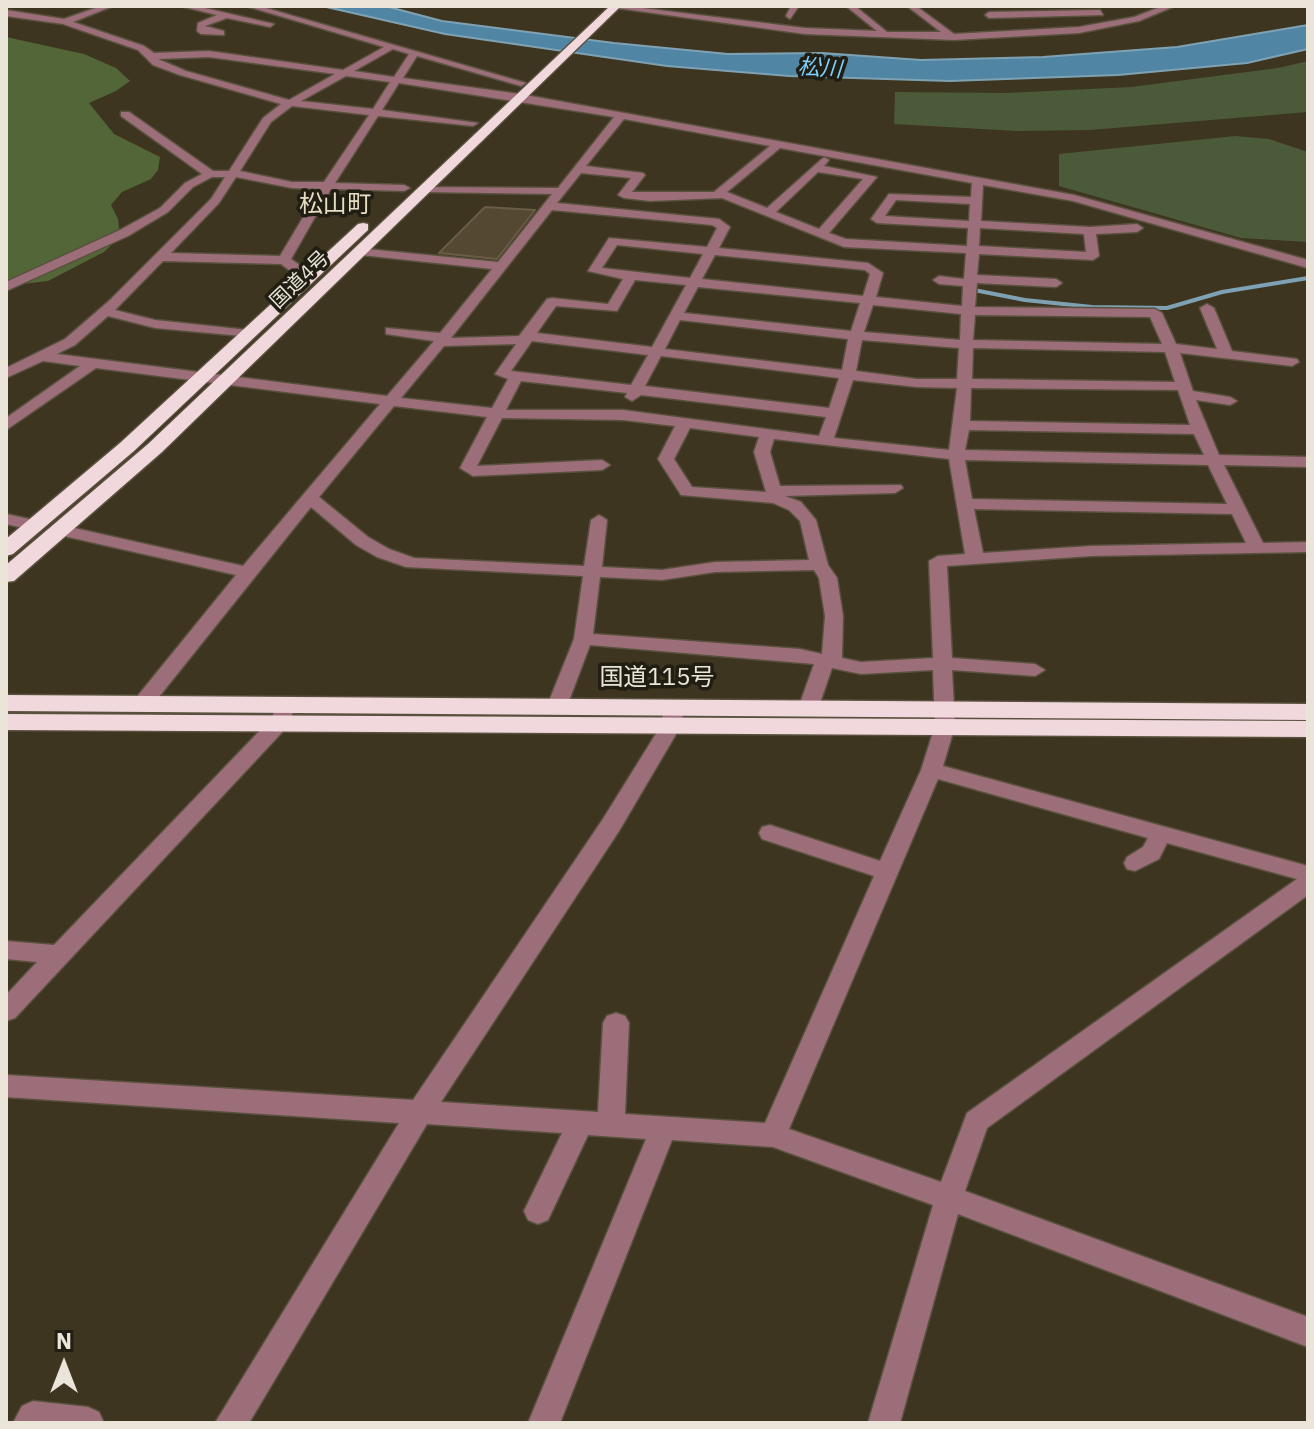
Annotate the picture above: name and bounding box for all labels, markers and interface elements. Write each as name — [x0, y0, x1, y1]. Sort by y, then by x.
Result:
water label: 松川 — [797, 54, 843, 84]
district label: 松山町 — [299, 191, 371, 219]
street label: 国道4号 — [266, 246, 334, 314]
street label: 国道115号 — [599, 664, 715, 692]
north arrow — [24, 1325, 104, 1405]
text: N — [56, 1326, 72, 1355]

